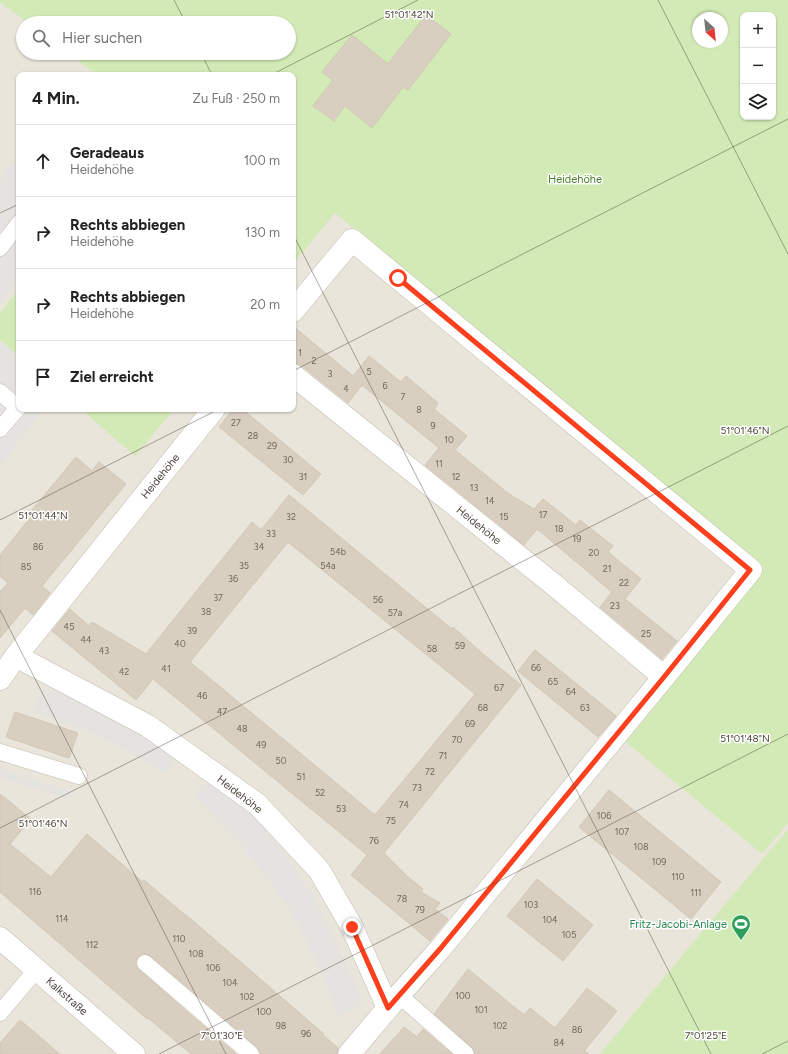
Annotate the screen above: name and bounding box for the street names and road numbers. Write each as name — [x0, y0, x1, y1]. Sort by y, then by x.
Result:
street label: Heidehöhe — [138, 451, 182, 501]
street label: Heidehöhe — [454, 503, 504, 547]
street label: Heidehöhe — [214, 773, 265, 816]
street label: Kalkstraße — [43, 975, 90, 1018]

